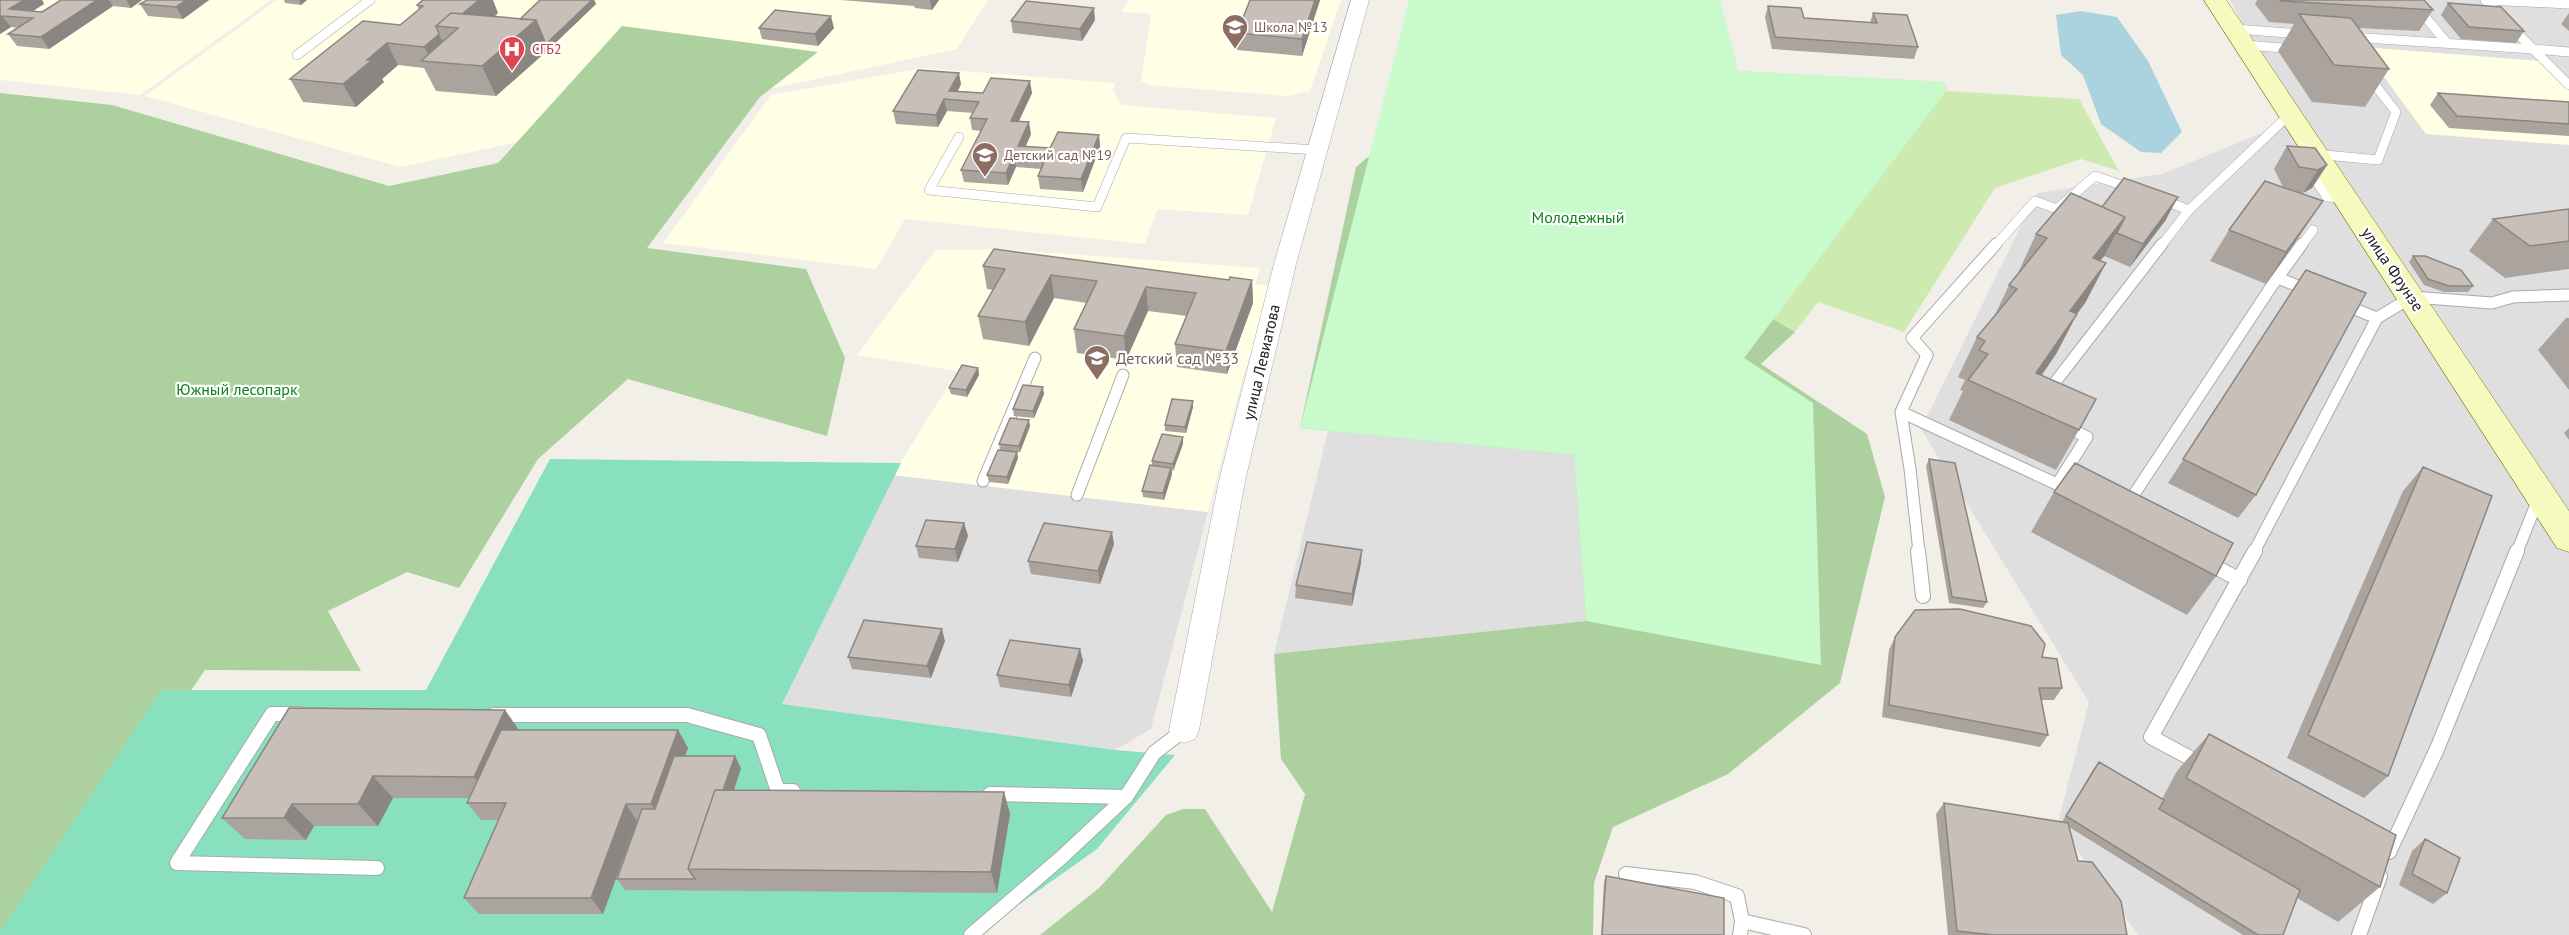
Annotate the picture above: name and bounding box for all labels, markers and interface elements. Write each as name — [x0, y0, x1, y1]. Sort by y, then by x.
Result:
school or university icon: Школа №13 — [1220, 12, 1250, 50]
place label: Школа №13 — [1254, 18, 1328, 36]
hospital icon: СГБ2 — [497, 34, 527, 72]
place label: СГБ2 — [532, 40, 562, 58]
school or university icon: Детский сад №19 — [970, 140, 1000, 178]
place label: Детский сад №19 — [1004, 146, 1112, 164]
park label: Молодежный — [1532, 207, 1624, 227]
street label: улица Фрунзе — [2358, 223, 2428, 315]
street label: улица Левиатова — [1238, 302, 1284, 422]
school or university icon: Детский сад №33 — [1082, 343, 1112, 381]
place label: Детский сад №33 — [1116, 348, 1239, 368]
park label: Южный лесопарк — [176, 379, 298, 399]

